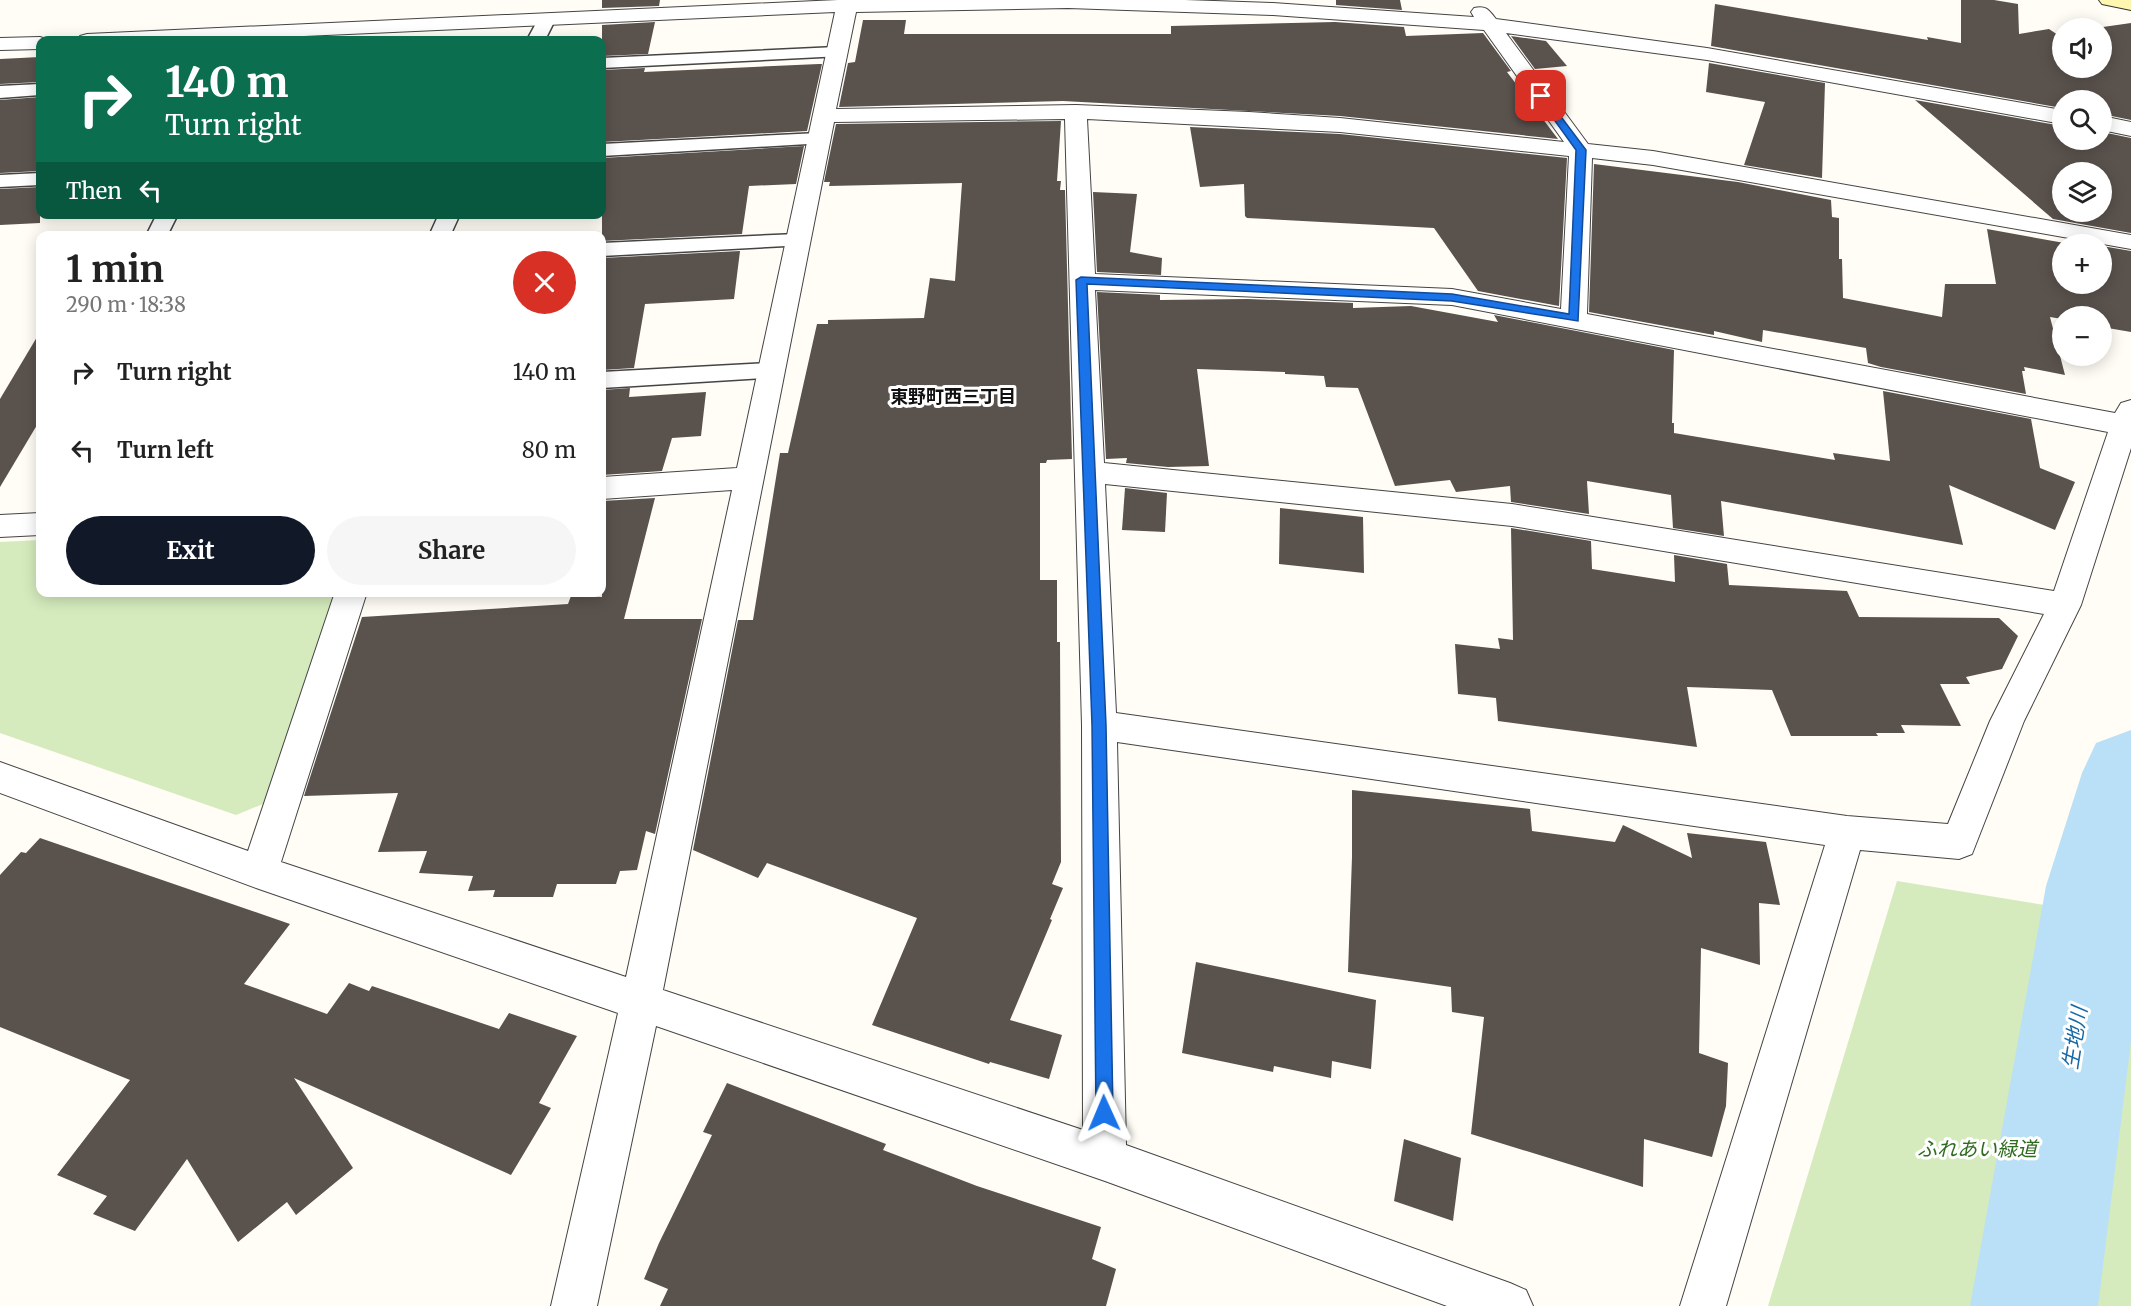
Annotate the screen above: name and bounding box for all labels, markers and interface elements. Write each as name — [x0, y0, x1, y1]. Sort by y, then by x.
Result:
map controls — [2052, 18, 2112, 366]
button: sound — [2052, 18, 2112, 78]
text: 140 m — [165, 56, 288, 108]
icon: right — [66, 60, 144, 138]
pin — [1515, 70, 1566, 121]
icon: arrive — [1524, 79, 1557, 112]
button: search — [2052, 90, 2112, 150]
text: Turn right — [165, 108, 302, 142]
button: layers — [2052, 162, 2112, 222]
icon: left — [134, 174, 167, 207]
text: Then — [66, 177, 122, 205]
button: + — [2052, 234, 2112, 294]
text: 1 min — [66, 247, 164, 292]
button: close — [513, 251, 576, 314]
text: 290 m · 18:38 — [66, 292, 186, 317]
button: − — [2052, 306, 2112, 366]
icon: right — [66, 356, 99, 389]
text: Turn right — [117, 358, 231, 386]
text: 140 m — [513, 358, 576, 386]
district label: 東野町西三丁目 — [890, 385, 1016, 408]
icon: left — [66, 434, 99, 467]
text: Turn left — [117, 436, 214, 464]
text: 80 m — [522, 436, 576, 464]
button: Exit — [66, 516, 315, 585]
button: Share — [327, 516, 576, 585]
water label: 生地川 — [2056, 1003, 2093, 1071]
position arrow — [1072, 1081, 1136, 1145]
park label: ふれあい緑道 — [1917, 1136, 2040, 1161]

